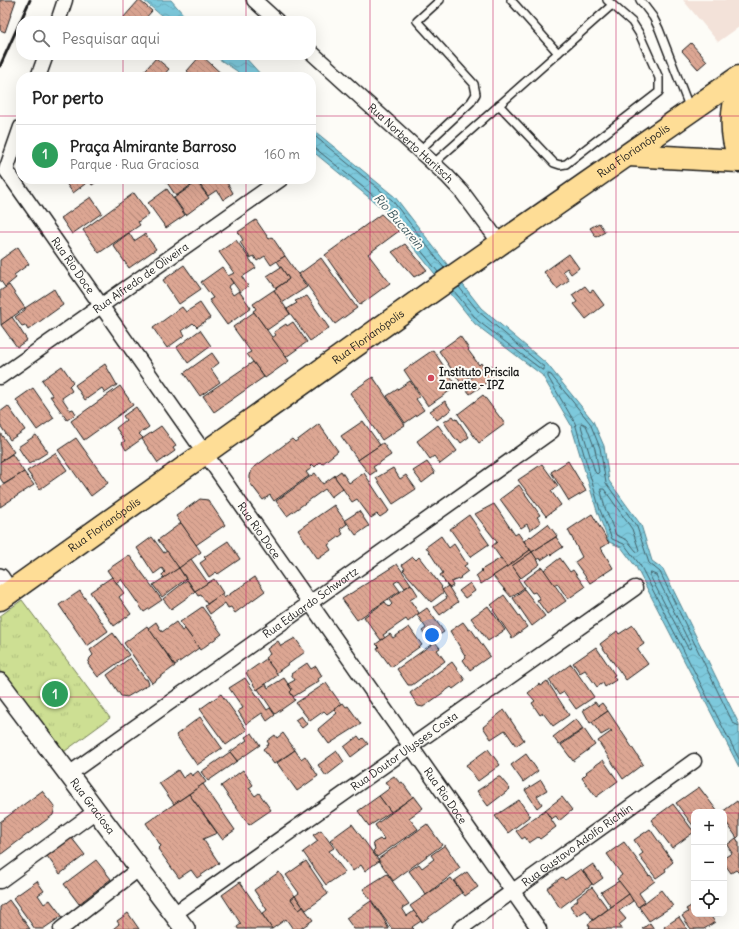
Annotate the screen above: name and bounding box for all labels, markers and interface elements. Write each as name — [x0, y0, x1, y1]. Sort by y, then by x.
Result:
search box — [16, 16, 316, 60]
icon: search — [30, 27, 52, 49]
text: Pesquisar aqui — [62, 29, 160, 48]
text: Por perto — [32, 87, 103, 109]
street label: Rua Norberto Haritsch — [365, 100, 457, 186]
street label: Rua Florianópolis — [594, 121, 672, 181]
text: Praça Almirante Barroso — [70, 137, 236, 156]
text: 1 — [42, 146, 48, 163]
text: 160 m — [264, 146, 300, 163]
text: Parque · Rua Graciosa — [70, 156, 199, 173]
water label: Rio Bucarein — [371, 190, 428, 252]
street label: Rua Rio Doce — [48, 234, 98, 296]
street label: Rua Alfredo de Oliveira — [90, 239, 191, 316]
street label: Rua Florianópolis — [329, 306, 407, 367]
place label: Instituto Priscila Zanette - IPZ — [439, 365, 520, 392]
marker: Instituto Priscila Zanette - IPZ — [426, 373, 436, 383]
street label: Rua Florianópolis — [65, 494, 143, 555]
street label: Rua Rio Doce — [234, 499, 284, 561]
street label: Rua Eduardo Schwartz — [260, 564, 361, 641]
your location — [422, 625, 442, 645]
pin: 1 — [42, 679, 68, 709]
street label: Rua Doutor Ulysses Costa — [348, 709, 460, 794]
street label: Rua Rio Doce — [421, 765, 470, 827]
street label: Rua Graciosa — [67, 775, 118, 837]
street label: Rua Gustavo Adolfo Richlin — [519, 801, 635, 889]
map controls — [691, 809, 727, 917]
button: + — [691, 809, 727, 845]
button: − — [691, 845, 727, 881]
button: locate — [691, 881, 727, 917]

